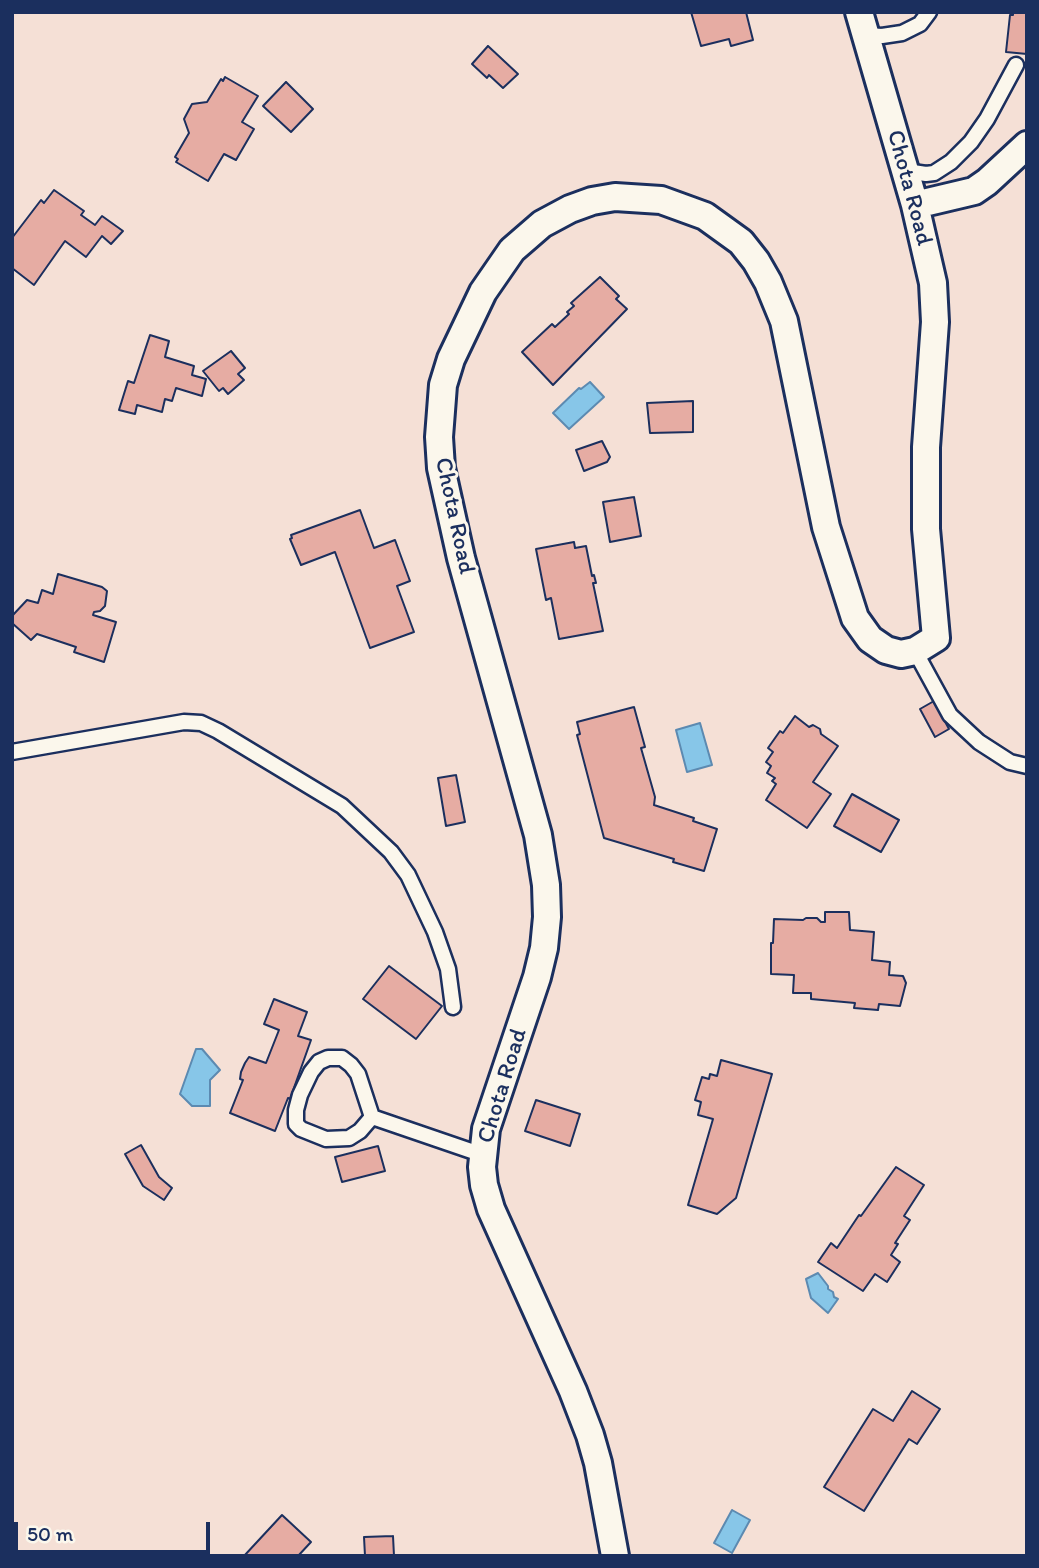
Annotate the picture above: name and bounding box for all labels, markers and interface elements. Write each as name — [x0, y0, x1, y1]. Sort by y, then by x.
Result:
street label: Chota Road — [880, 127, 938, 249]
street label: Chota Road — [428, 455, 480, 577]
street label: Chota Road — [472, 1025, 534, 1147]
scale bar — [18, 1508, 214, 1552]
text: 50 m — [27, 1521, 73, 1546]

